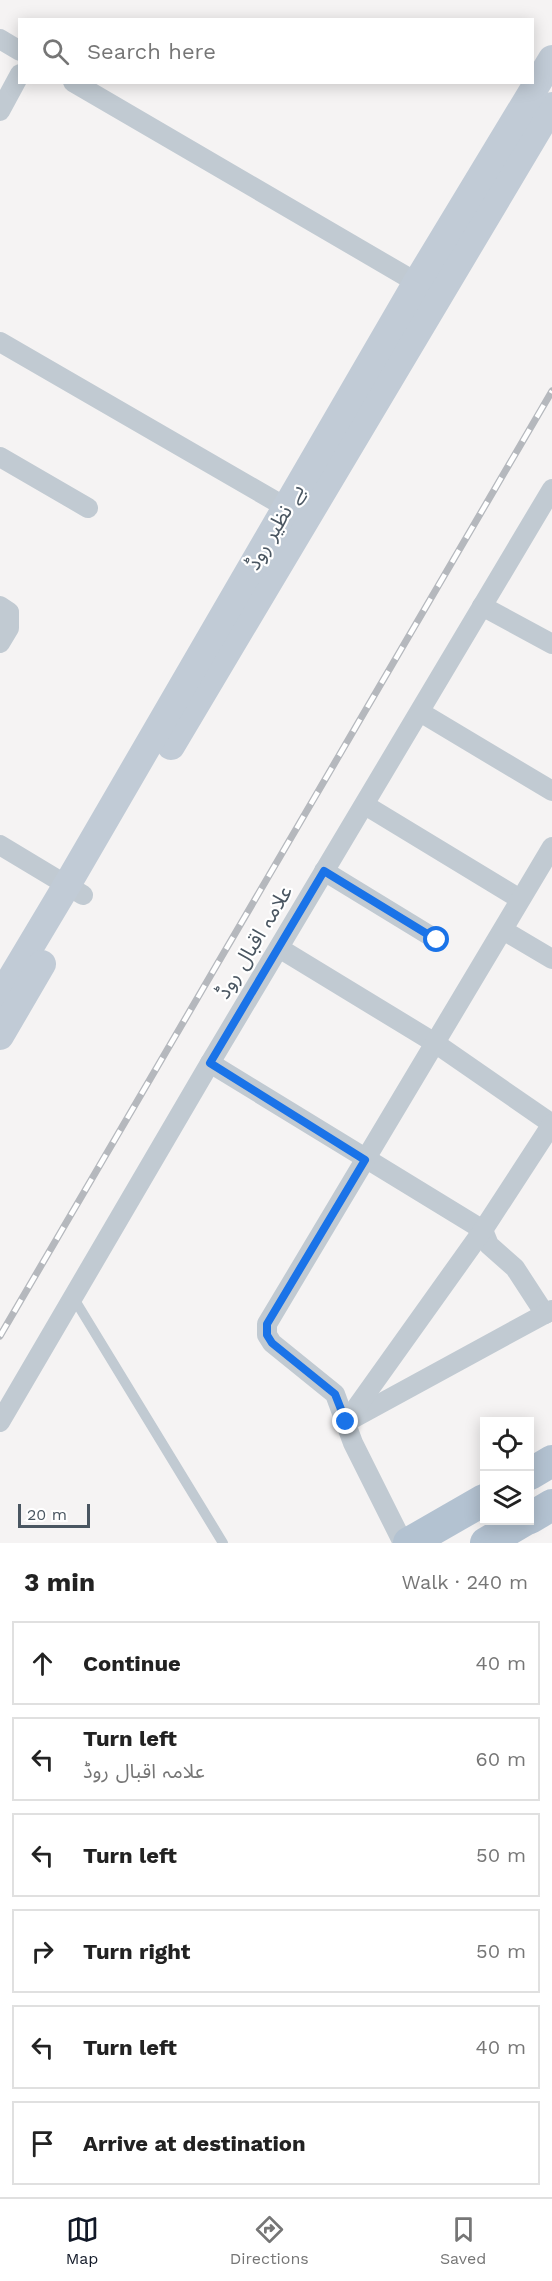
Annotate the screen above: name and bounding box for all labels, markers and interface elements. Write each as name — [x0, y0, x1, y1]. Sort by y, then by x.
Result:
search box — [18, 18, 534, 84]
icon: search — [39, 35, 72, 68]
text: Search here — [87, 39, 216, 64]
street label: بے نظیر روڈ — [240, 479, 310, 575]
street label: علامہ اقبال روڈ — [210, 880, 297, 1003]
route start — [423, 926, 449, 952]
route end — [332, 1408, 358, 1434]
map controls — [480, 1417, 534, 1525]
button: locate — [480, 1417, 534, 1471]
button: layers — [480, 1471, 534, 1525]
scale bar — [18, 1501, 90, 1528]
text: 20 m — [27, 1505, 67, 1524]
text: 3 min — [24, 1567, 95, 1597]
text: Walk · 240 m — [401, 1570, 528, 1594]
icon: ahead — [26, 1647, 59, 1680]
text: Continue — [83, 1651, 181, 1676]
text: 40 m — [475, 1651, 526, 1675]
text: Turn left — [83, 1726, 177, 1751]
icon: left — [26, 1743, 59, 1776]
text: 60 m — [476, 1747, 526, 1771]
text: علامہ اقبال روڈ — [83, 1759, 205, 1783]
icon: left — [26, 1839, 59, 1872]
text: Turn left — [83, 1843, 177, 1868]
text: 50 m — [476, 1843, 526, 1867]
icon: right — [26, 1935, 59, 1968]
text: Turn right — [83, 1939, 190, 1964]
text: 50 m — [476, 1939, 526, 1963]
icon: left — [26, 2031, 59, 2064]
text: Turn left — [83, 2035, 177, 2060]
text: 40 m — [475, 2035, 526, 2059]
icon: arrive — [26, 2127, 59, 2160]
text: Arrive at destination — [83, 2131, 306, 2156]
tab: Map — [66, 2213, 99, 2268]
tab: Directions — [230, 2213, 309, 2268]
tab: Saved — [440, 2213, 486, 2268]

